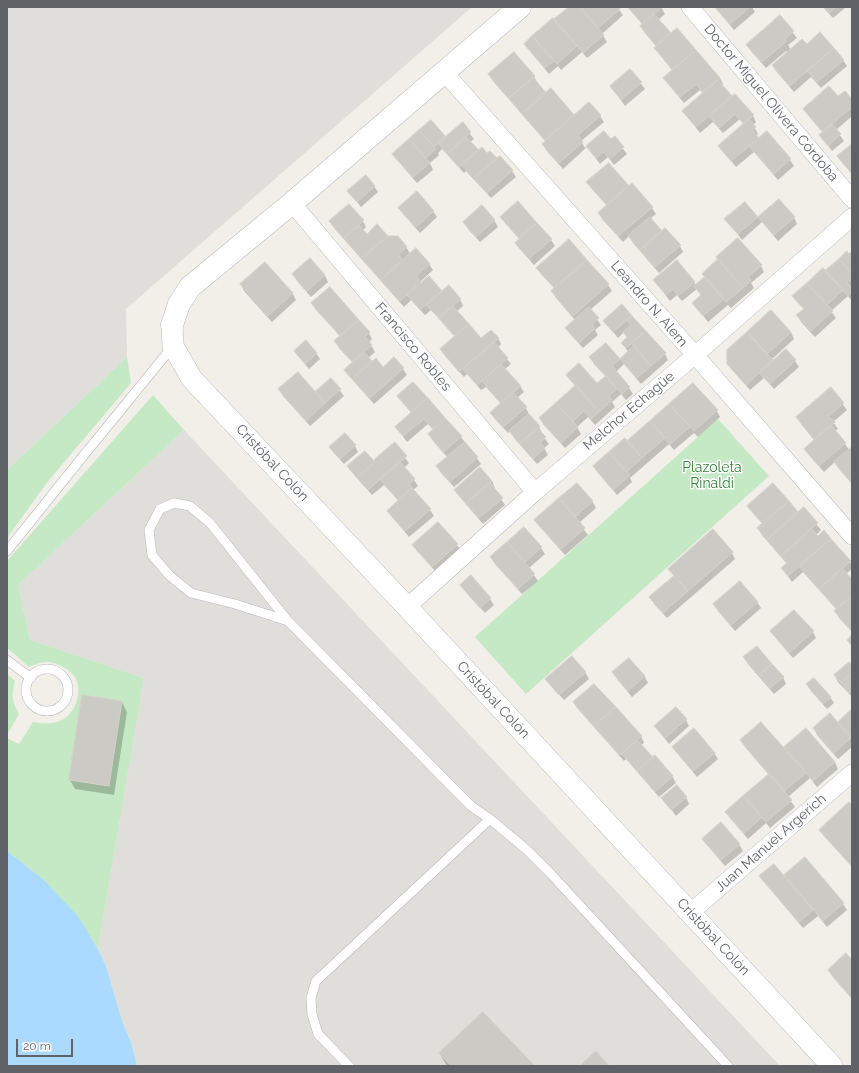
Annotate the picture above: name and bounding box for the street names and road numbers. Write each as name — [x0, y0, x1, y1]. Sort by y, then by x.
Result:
street label: Doctor Miguel Olivera Córdoba — [700, 21, 842, 185]
street label: Leandro N. Alem — [607, 257, 691, 351]
street label: Francisco Robles — [371, 299, 455, 395]
street label: Melchor Echagüe — [580, 368, 678, 454]
street label: Cristóbal Colón — [232, 421, 312, 505]
street label: Cristóbal Colón — [453, 658, 533, 742]
street label: Juan Manuel Argerich — [712, 790, 830, 896]
street label: Cristóbal Colón — [673, 895, 753, 979]

